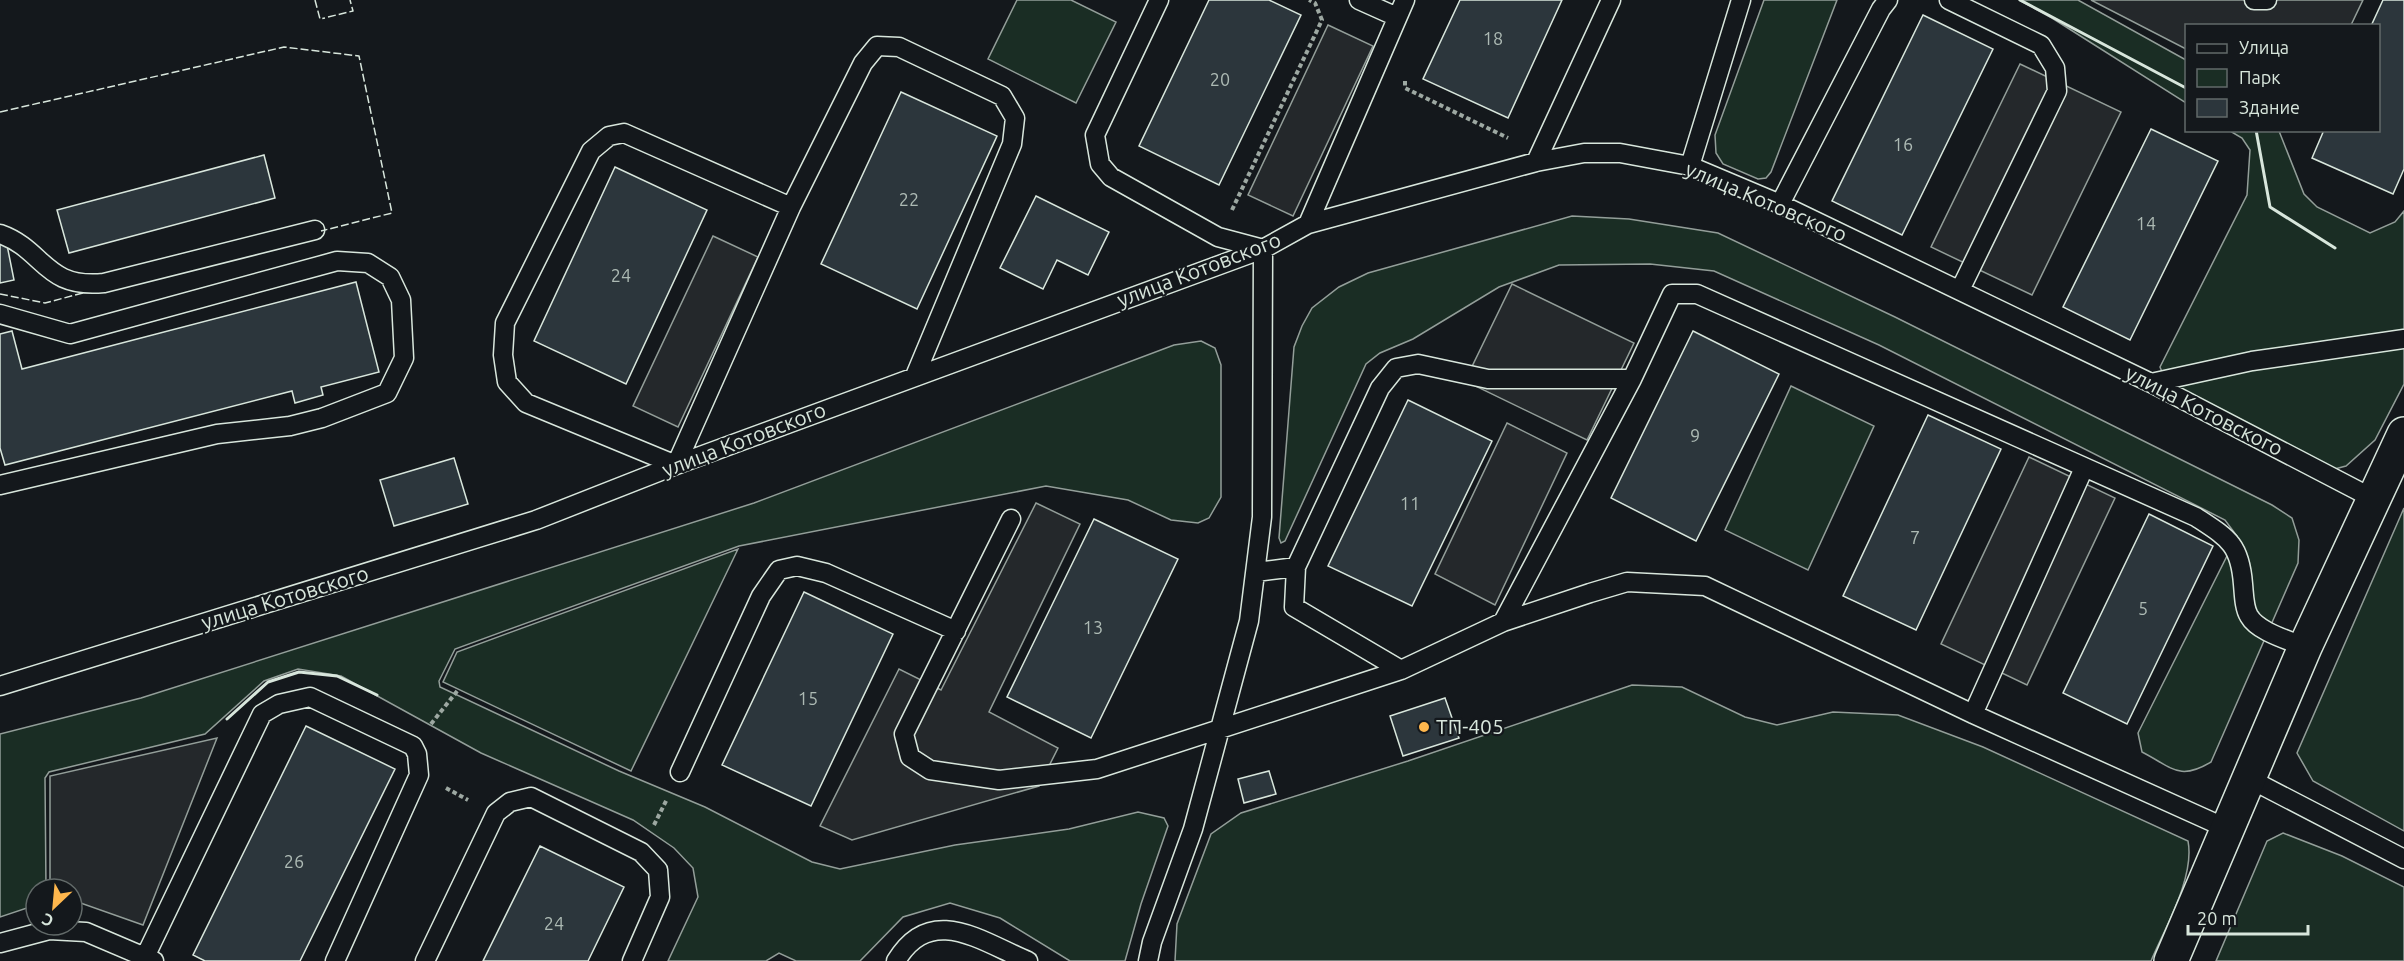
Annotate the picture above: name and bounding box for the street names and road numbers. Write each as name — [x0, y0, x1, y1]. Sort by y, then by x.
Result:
street label: улица Котовского — [1682, 156, 1851, 246]
street label: улица Котовского — [1113, 227, 1284, 311]
street label: улица Котовского — [2122, 360, 2287, 460]
street label: улица Котовского — [658, 397, 829, 481]
street label: улица Котовского — [198, 560, 371, 634]

